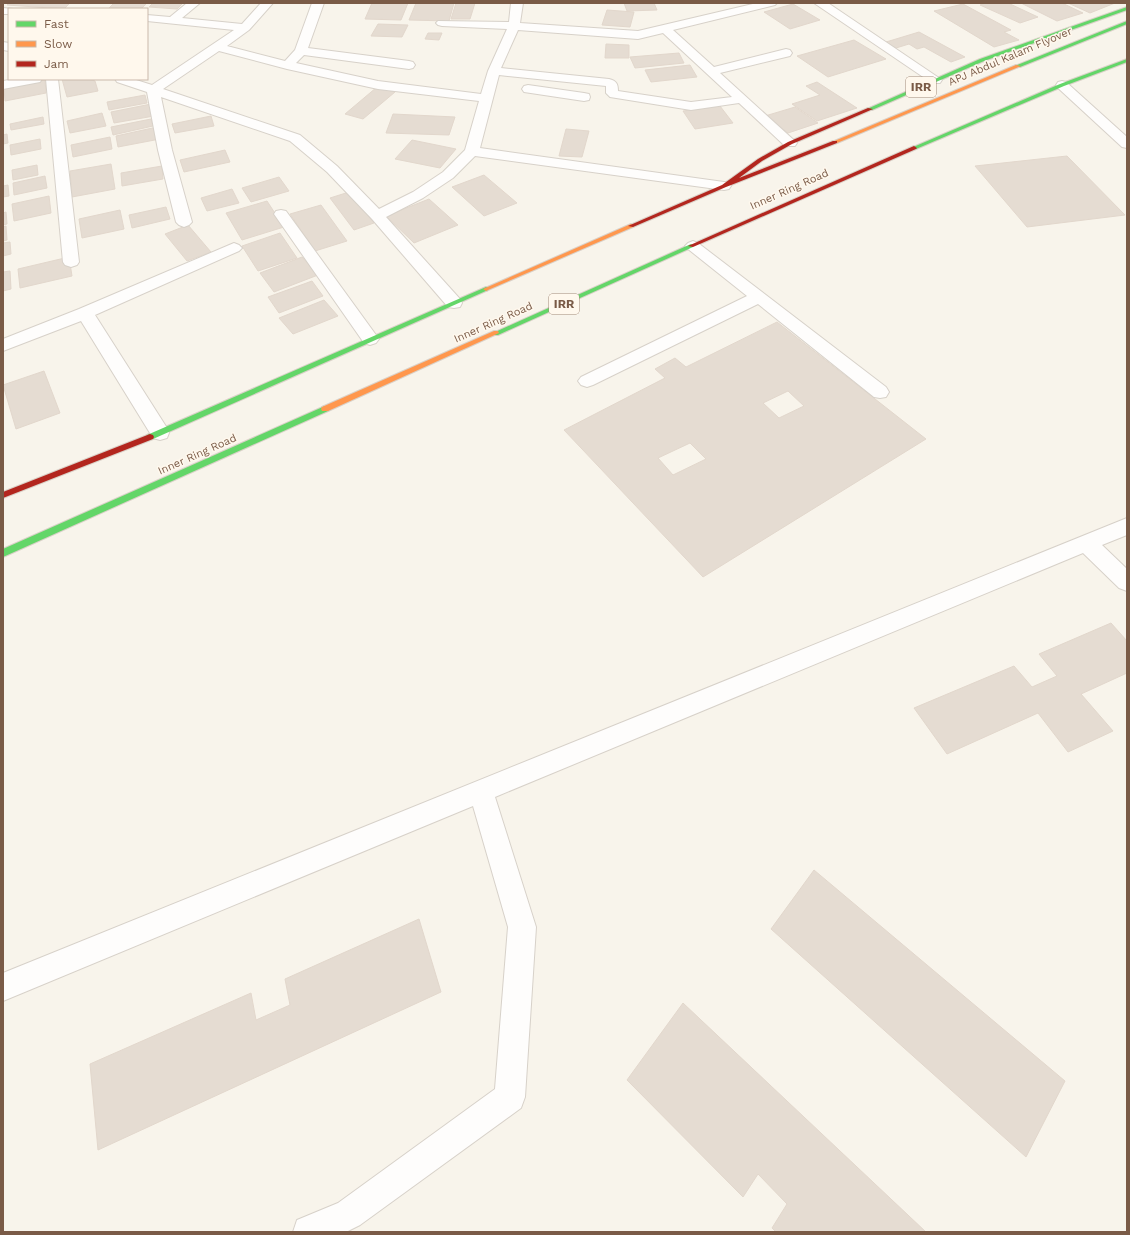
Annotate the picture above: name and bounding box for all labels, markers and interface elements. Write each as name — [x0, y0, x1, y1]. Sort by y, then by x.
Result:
legend — [8, 8, 148, 80]
text: Fast — [44, 17, 69, 31]
street label: APJ Abdul Kalam Flyover — [946, 24, 1074, 88]
text: Slow — [44, 37, 72, 51]
text: Jam — [44, 57, 69, 71]
road number: IRR — [906, 77, 936, 97]
street label: Inner Ring Road — [748, 166, 830, 213]
road number: IRR — [549, 294, 579, 314]
street label: Inner Ring Road — [452, 299, 534, 346]
street label: Inner Ring Road — [156, 431, 238, 478]

